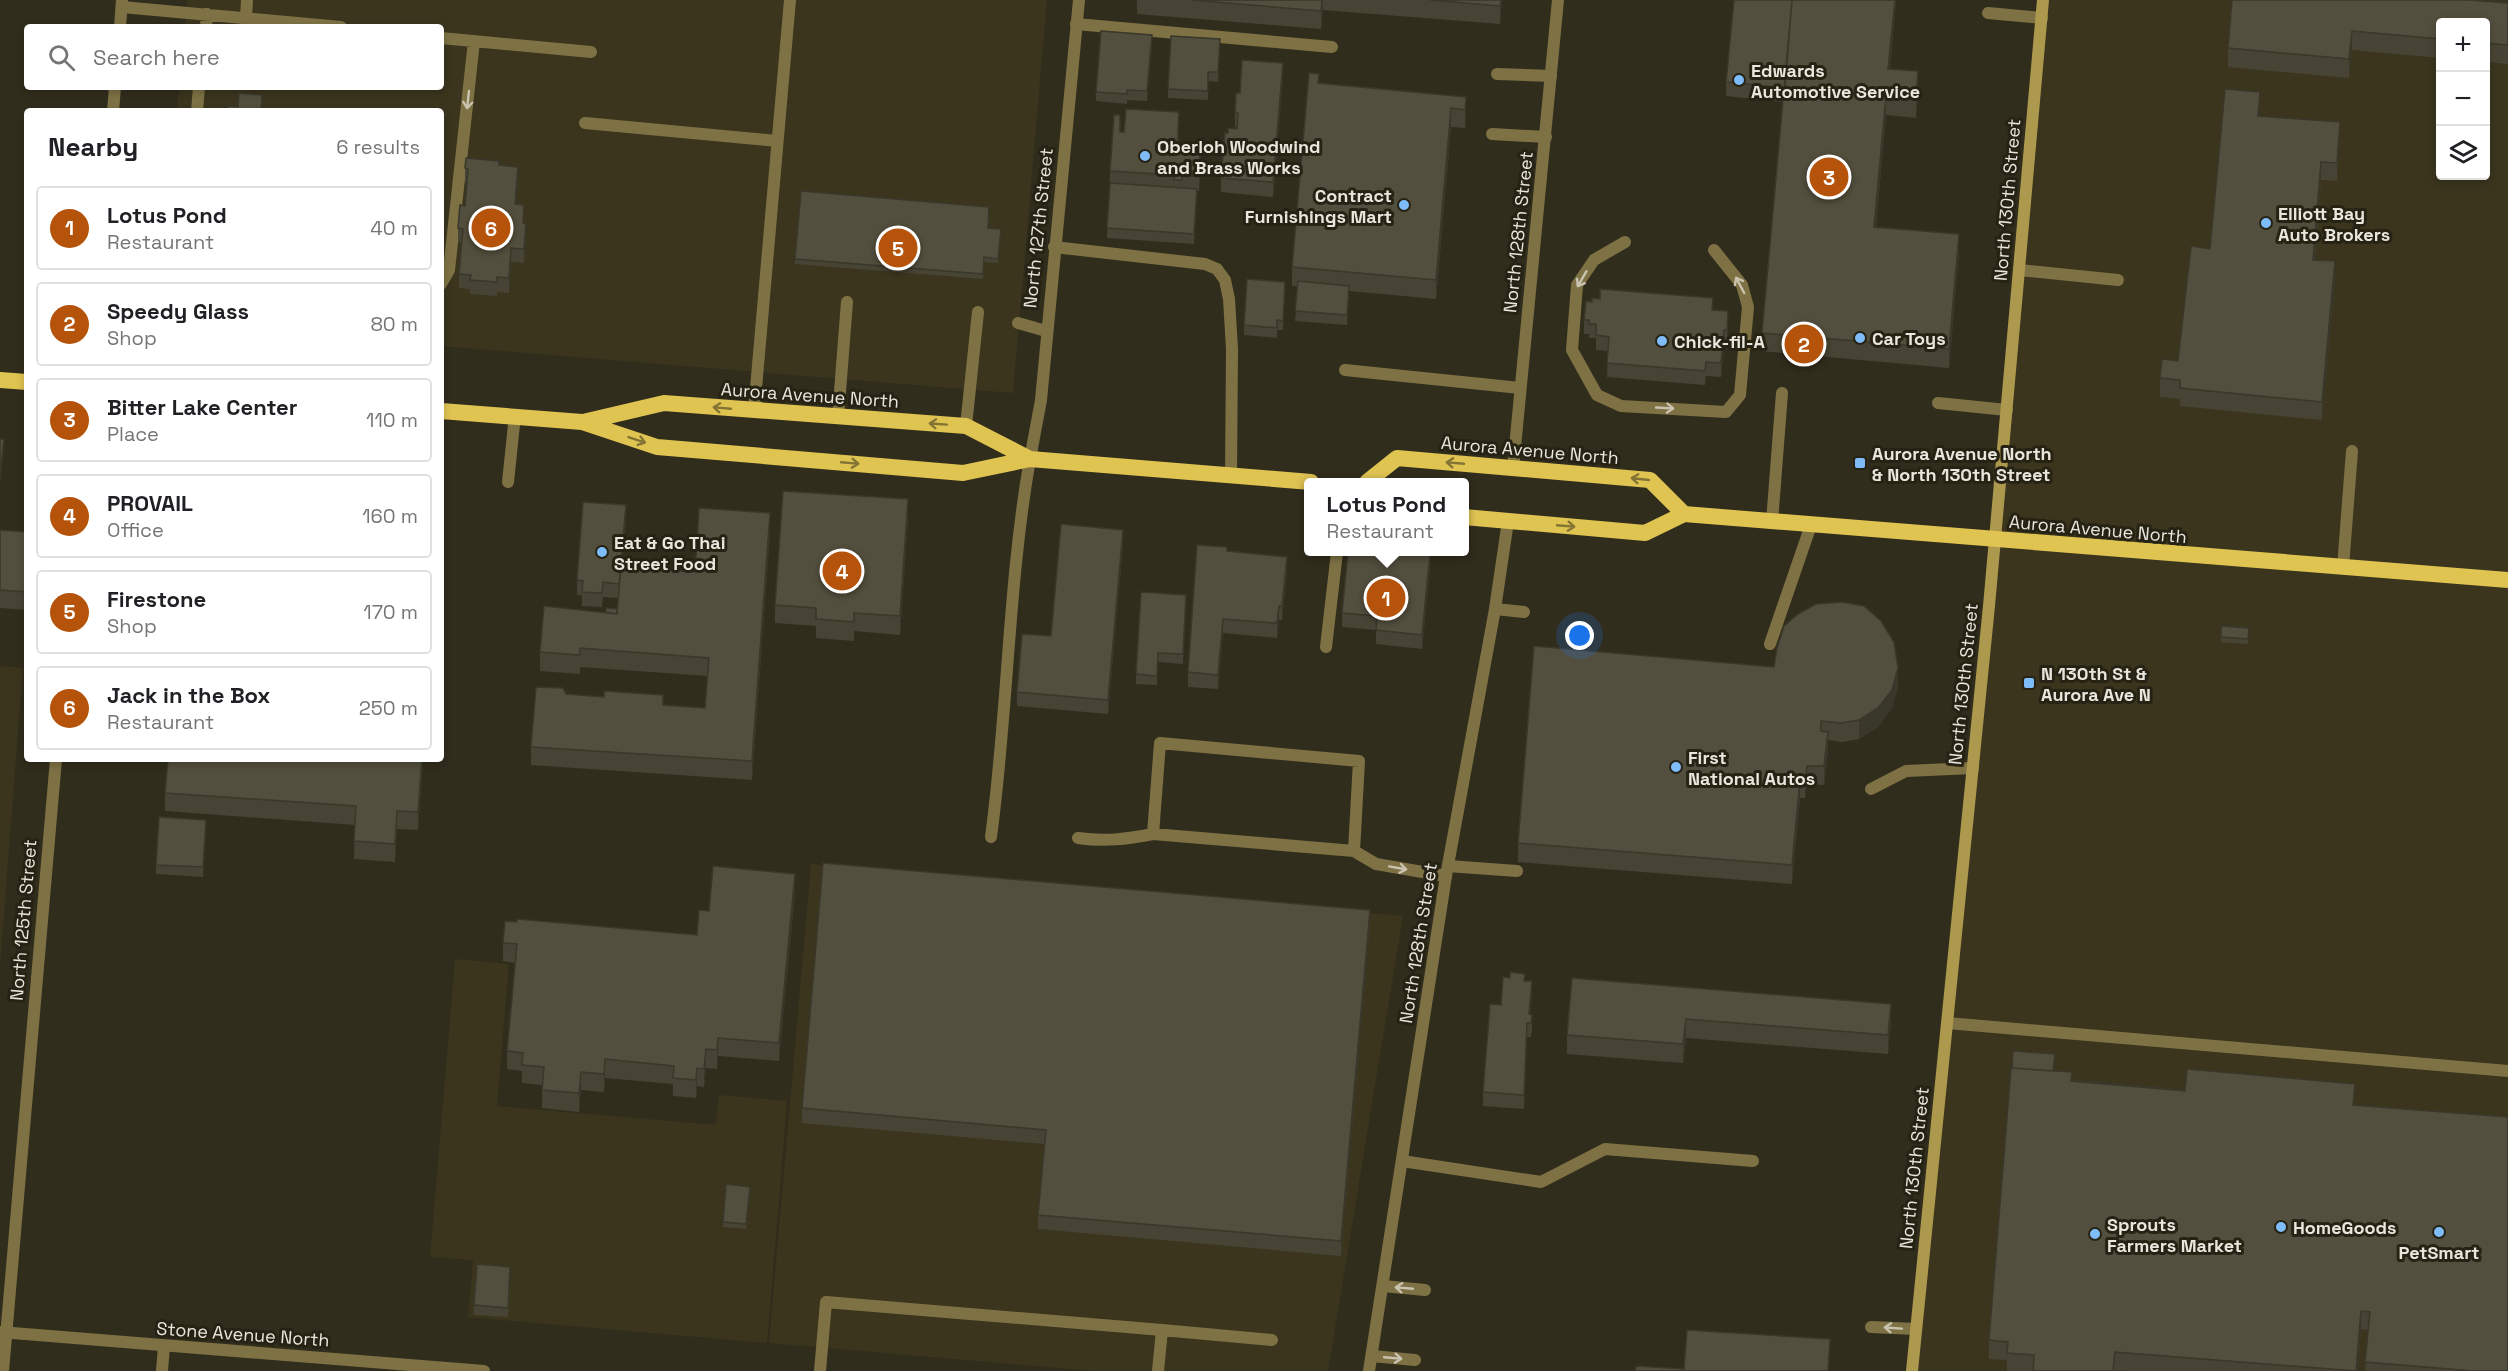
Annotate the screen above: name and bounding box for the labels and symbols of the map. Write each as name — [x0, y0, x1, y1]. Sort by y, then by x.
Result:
place label: Edwards Automotive Service — [1751, 59, 1920, 103]
marker: Edwards Automotive Service — [1732, 73, 1746, 87]
one-way arrow — [462, 89, 473, 109]
street label: North 130th Street — [1988, 118, 2026, 282]
place label: Oberloh Woodwind and Brass Works — [1157, 135, 1321, 179]
street label: North 127th Street — [1018, 147, 1058, 309]
marker: Oberloh Woodwind and Brass Works — [1138, 149, 1152, 163]
street label: North 128th Street — [1498, 150, 1538, 314]
pin: 3 — [1810, 154, 1848, 200]
place label: Contract Furnishings Mart — [1245, 184, 1392, 228]
marker: Contract Furnishings Mart — [1397, 198, 1411, 212]
place label: Elliott Bay Auto Brokers — [2278, 202, 2390, 246]
pin: 6 — [472, 206, 510, 250]
marker: Elliott Bay Auto Brokers — [2259, 216, 2273, 230]
pin: 5 — [878, 226, 918, 270]
one-way arrow — [1576, 270, 1588, 287]
one-way arrow — [1734, 277, 1746, 294]
pin: 2 — [1784, 322, 1824, 366]
place label: Car Toys — [1872, 327, 1946, 350]
place label: Chick-fil-A — [1674, 330, 1765, 353]
marker: Car Toys — [1853, 331, 1867, 345]
marker: Chick-fil-A — [1655, 334, 1669, 348]
street label: Aurora Avenue North — [720, 377, 900, 413]
one-way arrow — [713, 402, 733, 413]
one-way arrow — [1655, 403, 1675, 414]
one-way arrow — [928, 418, 948, 429]
street label: Aurora Avenue North — [1440, 431, 1620, 469]
one-way arrow — [627, 436, 646, 447]
place label: Aurora Avenue North & North 130th Street — [1872, 442, 2052, 486]
marker: Aurora Avenue North & North 130th Street — [1853, 456, 1867, 470]
one-way arrow — [1445, 457, 1465, 468]
one-way arrow — [839, 458, 859, 469]
one-way arrow — [1630, 473, 1650, 484]
street label: Aurora Avenue North — [2008, 510, 2188, 548]
one-way arrow — [1556, 521, 1576, 532]
place label: Eat & Go Thai Street Food — [614, 531, 726, 575]
marker: Eat & Go Thai Street Food — [595, 545, 609, 559]
pin: 4 — [822, 548, 862, 594]
pin: 1 — [1366, 576, 1406, 620]
street label: North 130th Street — [1943, 602, 1983, 766]
your location — [1565, 621, 1594, 650]
place label: N 130th St & Aurora Ave N — [2041, 662, 2151, 706]
marker: N 130th St & Aurora Ave N — [2022, 676, 2036, 690]
place label: First National Autos — [1688, 746, 1815, 790]
marker: First National Autos — [1669, 760, 1683, 774]
street label: North 125th Street — [4, 838, 42, 1002]
street label: North 128th Street — [1394, 861, 1442, 1025]
one-way arrow — [1388, 863, 1408, 874]
street label: North 130th Street — [1894, 1086, 1934, 1250]
place label: Sprouts Farmers Market — [2107, 1213, 2242, 1257]
place label: HomeGoods — [2293, 1216, 2396, 1239]
marker: HomeGoods — [2274, 1220, 2288, 1234]
marker: PetSmart — [2432, 1225, 2446, 1239]
marker: Sprouts Farmers Market — [2088, 1227, 2102, 1241]
place label: PetSmart — [2399, 1241, 2479, 1264]
one-way arrow — [1394, 1282, 1414, 1293]
street label: Stone Avenue North — [156, 1316, 330, 1352]
one-way arrow — [1884, 1322, 1904, 1333]
one-way arrow — [1383, 1353, 1402, 1364]

